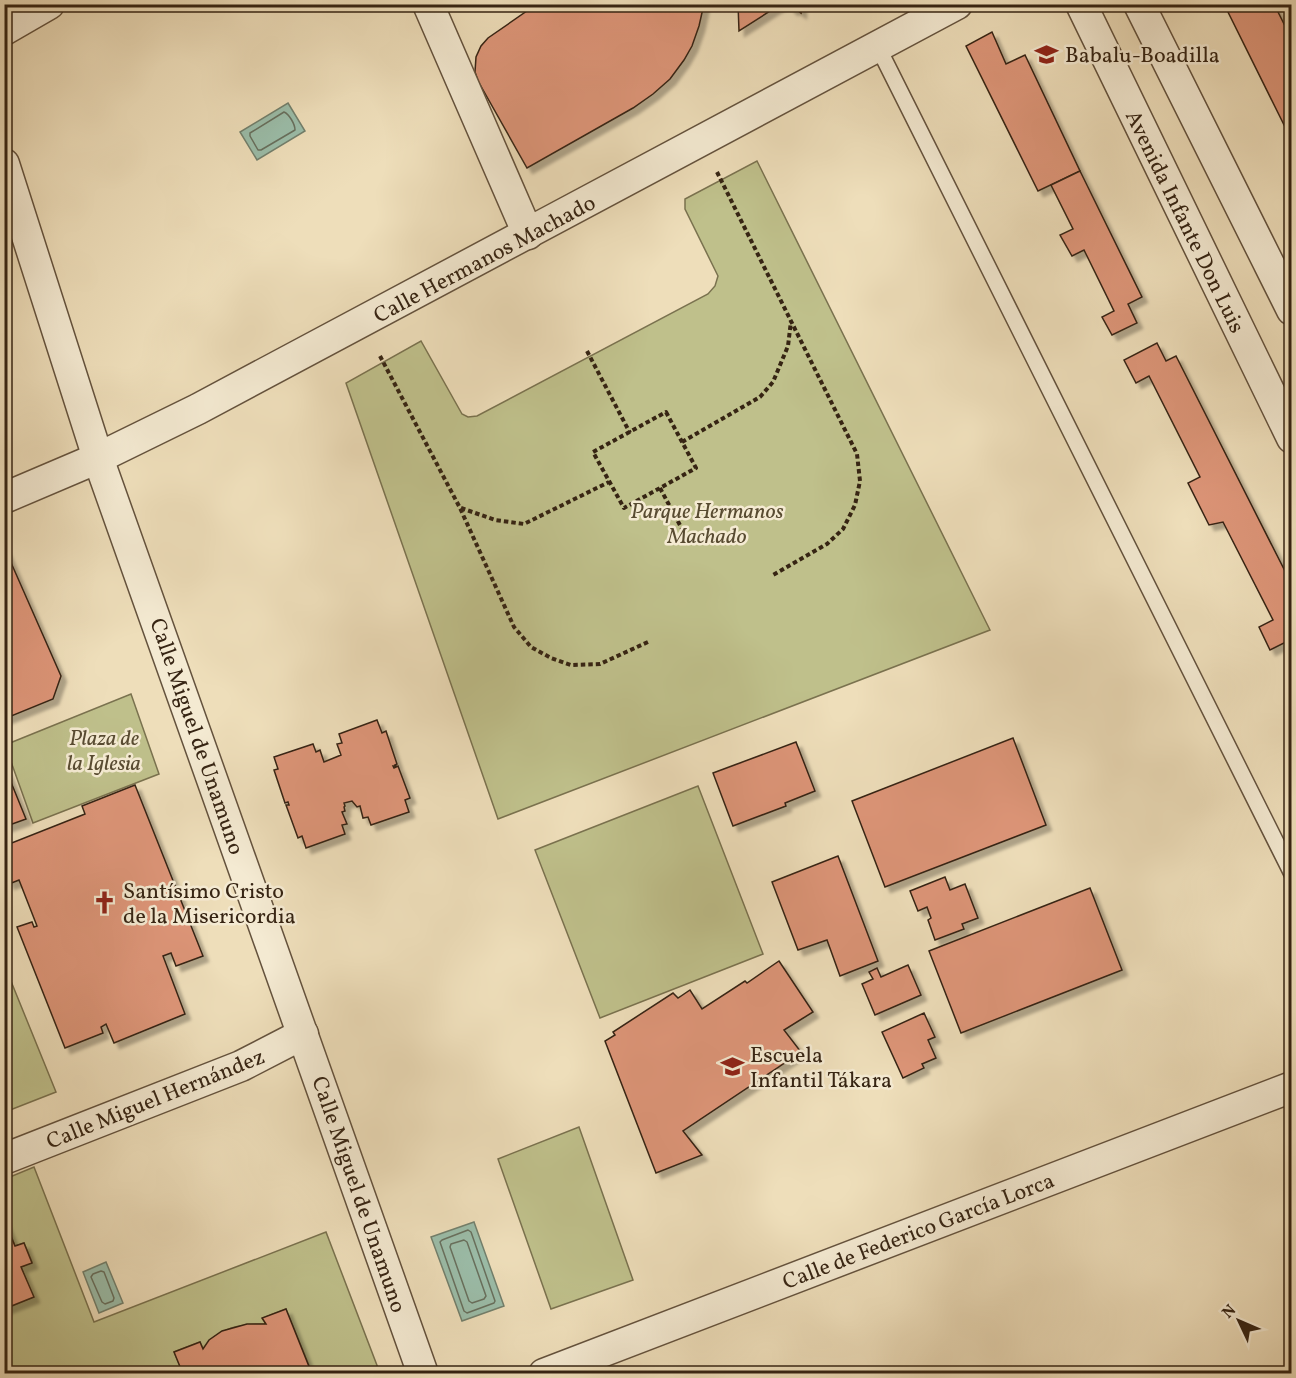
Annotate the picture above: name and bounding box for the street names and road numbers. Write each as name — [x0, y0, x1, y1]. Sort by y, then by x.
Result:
street label: Avenida Infante Don Luis — [1116, 105, 1251, 339]
street label: Calle Hermanos Machado — [369, 188, 602, 332]
street label: Calle Miguel de Unamuno — [141, 614, 251, 859]
street label: Calle Miguel Hernández — [42, 1042, 270, 1158]
street label: Calle Miguel de Unamuno — [303, 1072, 413, 1317]
street label: Calle de Federico García Lorca — [778, 1166, 1059, 1299]

